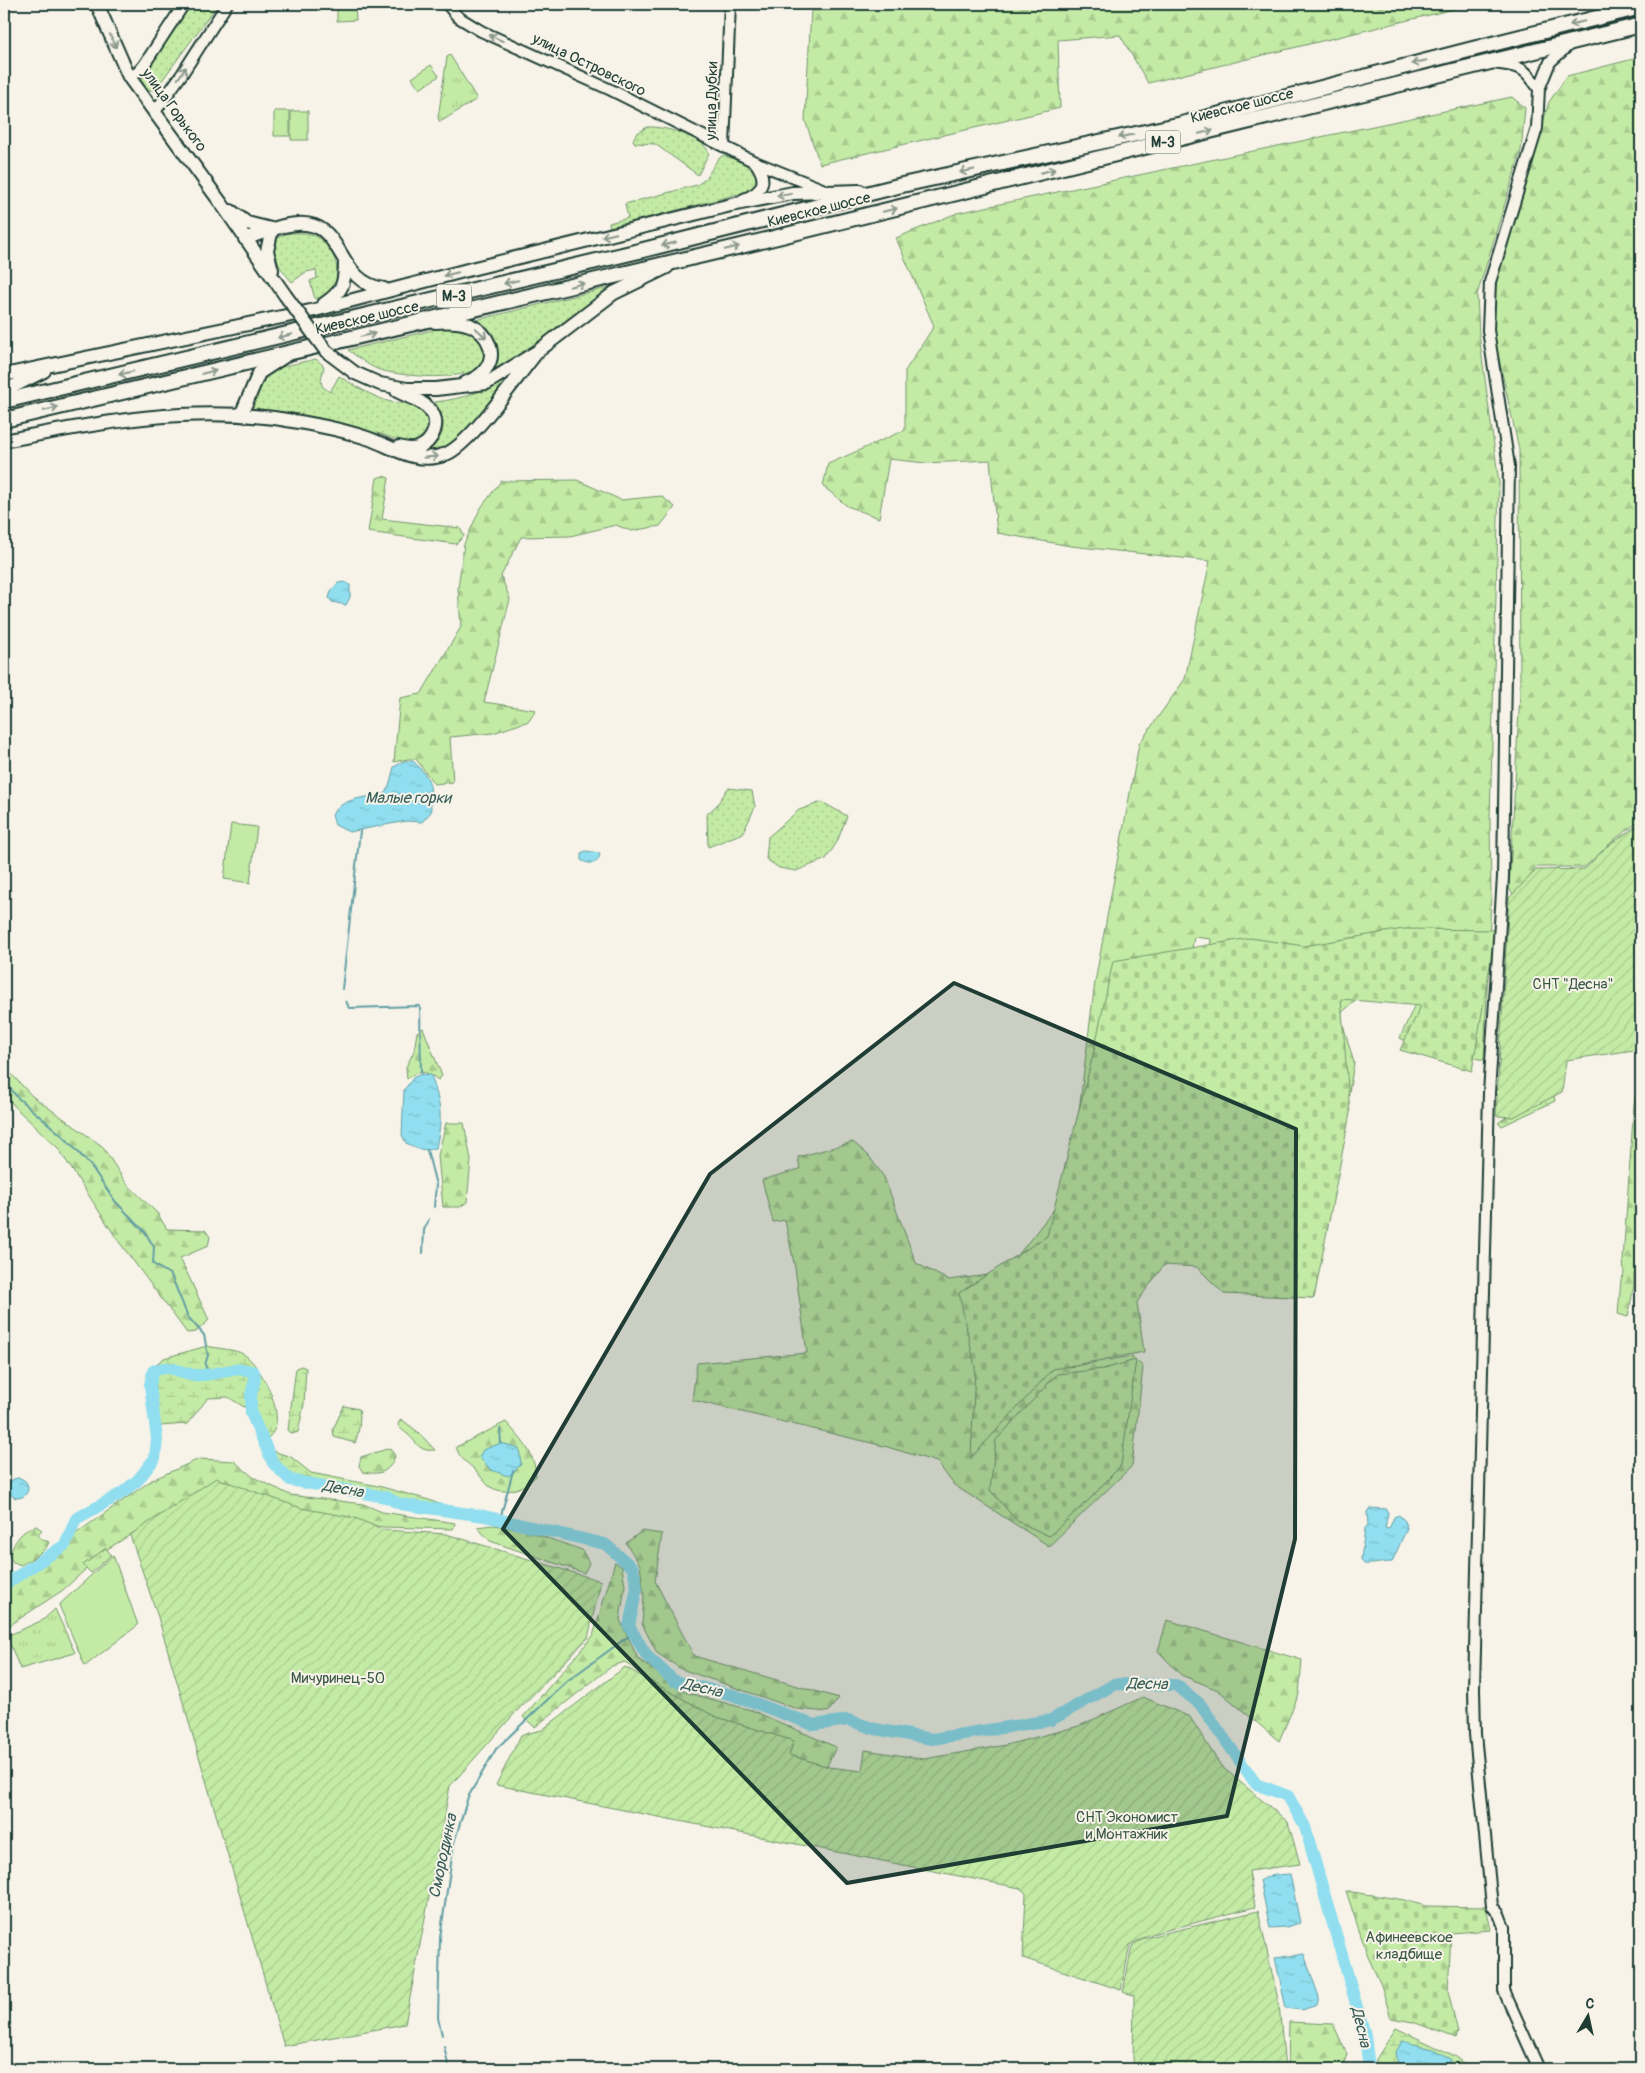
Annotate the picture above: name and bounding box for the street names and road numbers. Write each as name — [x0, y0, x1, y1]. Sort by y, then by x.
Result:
street label: улица Островского — [528, 29, 649, 101]
street label: улица Дубки — [702, 61, 722, 142]
street label: улица Горького — [137, 64, 211, 156]
street label: Киевское шоссе — [1189, 84, 1296, 128]
road number: М-3 — [1146, 130, 1180, 154]
street label: Киевское шоссе — [766, 188, 873, 232]
road number: М-3 — [436, 284, 472, 308]
street label: Киевское шоссе — [313, 297, 421, 339]

